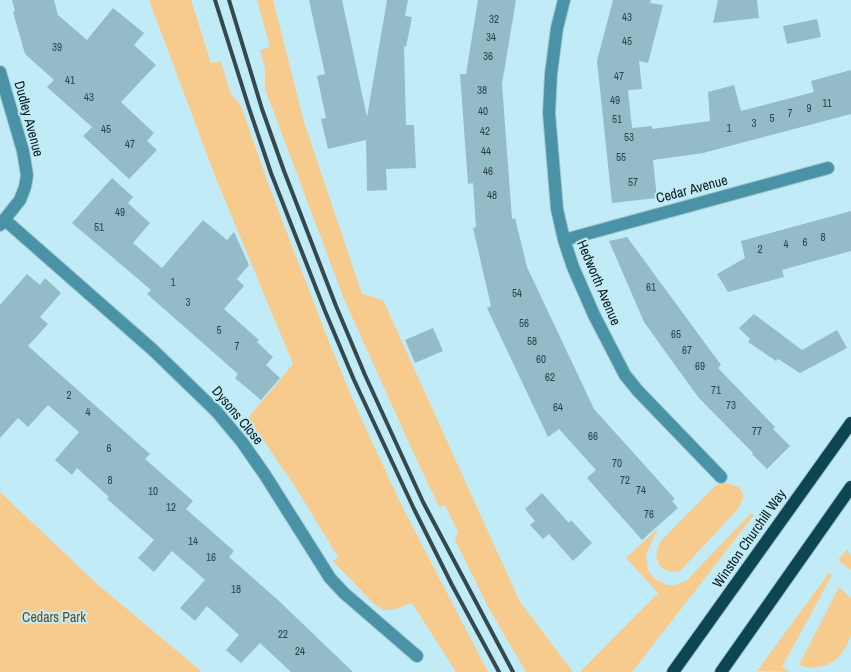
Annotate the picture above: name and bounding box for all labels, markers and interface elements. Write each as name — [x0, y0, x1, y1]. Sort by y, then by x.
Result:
house number: 43 — [622, 11, 632, 25]
house number: 32 — [489, 13, 499, 27]
house number: 34 — [486, 31, 496, 45]
house number: 45 — [622, 35, 632, 49]
house number: 39 — [52, 41, 62, 55]
house number: 36 — [483, 50, 493, 64]
house number: 47 — [614, 70, 624, 84]
house number: 41 — [65, 74, 75, 88]
street label: Dudley Avenue — [10, 79, 46, 159]
house number: 38 — [477, 84, 487, 98]
house number: 43 — [84, 91, 94, 105]
house number: 49 — [610, 94, 620, 108]
house number: 11 — [822, 97, 832, 111]
house number: 9 — [806, 102, 812, 116]
house number: 40 — [478, 105, 488, 119]
house number: 7 — [787, 107, 793, 121]
house number: 5 — [769, 112, 775, 126]
house number: 51 — [612, 113, 622, 127]
house number: 3 — [751, 117, 757, 131]
house number: 1 — [726, 122, 732, 136]
house number: 45 — [101, 123, 111, 137]
house number: 42 — [480, 125, 490, 139]
house number: 53 — [624, 131, 634, 145]
house number: 47 — [125, 138, 135, 152]
house number: 44 — [481, 145, 491, 159]
house number: 55 — [616, 151, 626, 165]
house number: 46 — [483, 165, 493, 179]
street label: Cedar Avenue — [654, 172, 730, 208]
house number: 57 — [628, 176, 638, 190]
house number: 48 — [487, 189, 497, 203]
house number: 49 — [115, 206, 125, 220]
house number: 51 — [94, 221, 104, 235]
house number: 8 — [820, 231, 826, 245]
house number: 6 — [802, 236, 808, 250]
street label: Hedworth Avenue — [572, 238, 624, 328]
house number: 4 — [783, 238, 789, 252]
house number: 2 — [757, 243, 763, 257]
house number: 1 — [170, 276, 176, 290]
house number: 61 — [646, 281, 656, 295]
house number: 54 — [512, 287, 522, 301]
house number: 3 — [185, 296, 191, 310]
house number: 56 — [519, 317, 529, 331]
house number: 5 — [216, 324, 222, 338]
house number: 65 — [671, 328, 681, 342]
house number: 58 — [527, 335, 537, 349]
house number: 7 — [234, 340, 240, 354]
house number: 67 — [682, 344, 692, 358]
house number: 60 — [536, 353, 546, 367]
house number: 69 — [695, 360, 705, 374]
house number: 62 — [545, 371, 555, 385]
street label: Dysons Close — [208, 383, 266, 449]
house number: 71 — [711, 384, 721, 398]
house number: 2 — [66, 389, 72, 403]
house number: 73 — [726, 399, 736, 413]
house number: 64 — [553, 401, 563, 415]
house number: 4 — [85, 406, 91, 420]
house number: 77 — [752, 425, 762, 439]
house number: 66 — [588, 430, 598, 444]
house number: 6 — [106, 442, 112, 456]
house number: 70 — [612, 457, 622, 471]
house number: 8 — [107, 474, 113, 488]
house number: 72 — [620, 474, 630, 488]
house number: 74 — [636, 484, 646, 498]
house number: 10 — [148, 485, 158, 499]
street label: Winston Churchill Way — [710, 487, 790, 591]
house number: 12 — [166, 501, 176, 515]
house number: 76 — [644, 508, 654, 522]
house number: 14 — [188, 535, 198, 549]
house number: 16 — [206, 551, 216, 565]
house number: 18 — [231, 583, 241, 597]
park label: Cedars Park — [22, 610, 86, 626]
house number: 22 — [278, 628, 288, 642]
house number: 24 — [295, 645, 305, 659]

